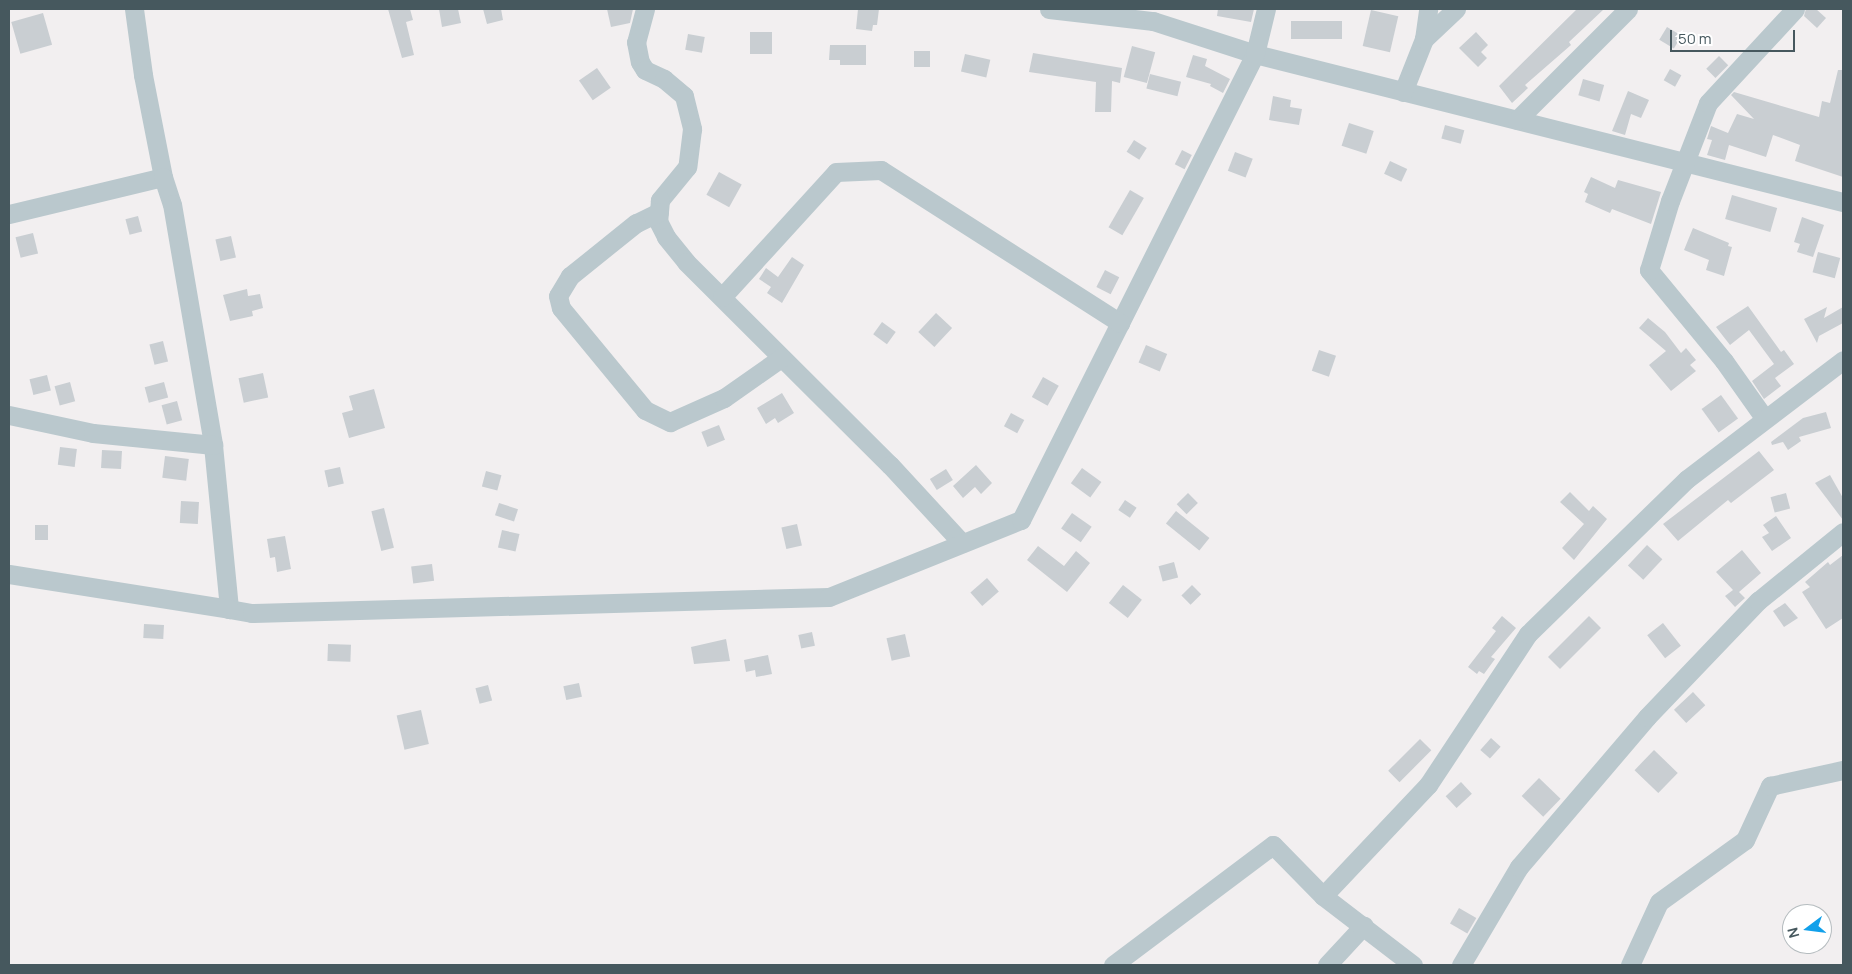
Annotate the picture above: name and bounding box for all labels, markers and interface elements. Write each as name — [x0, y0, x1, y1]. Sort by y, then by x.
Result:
scale bar — [1672, 20, 1797, 52]
text: 50 m — [1678, 28, 1712, 49]
north arrow — [1782, 904, 1832, 954]
text: N — [1783, 925, 1803, 940]

